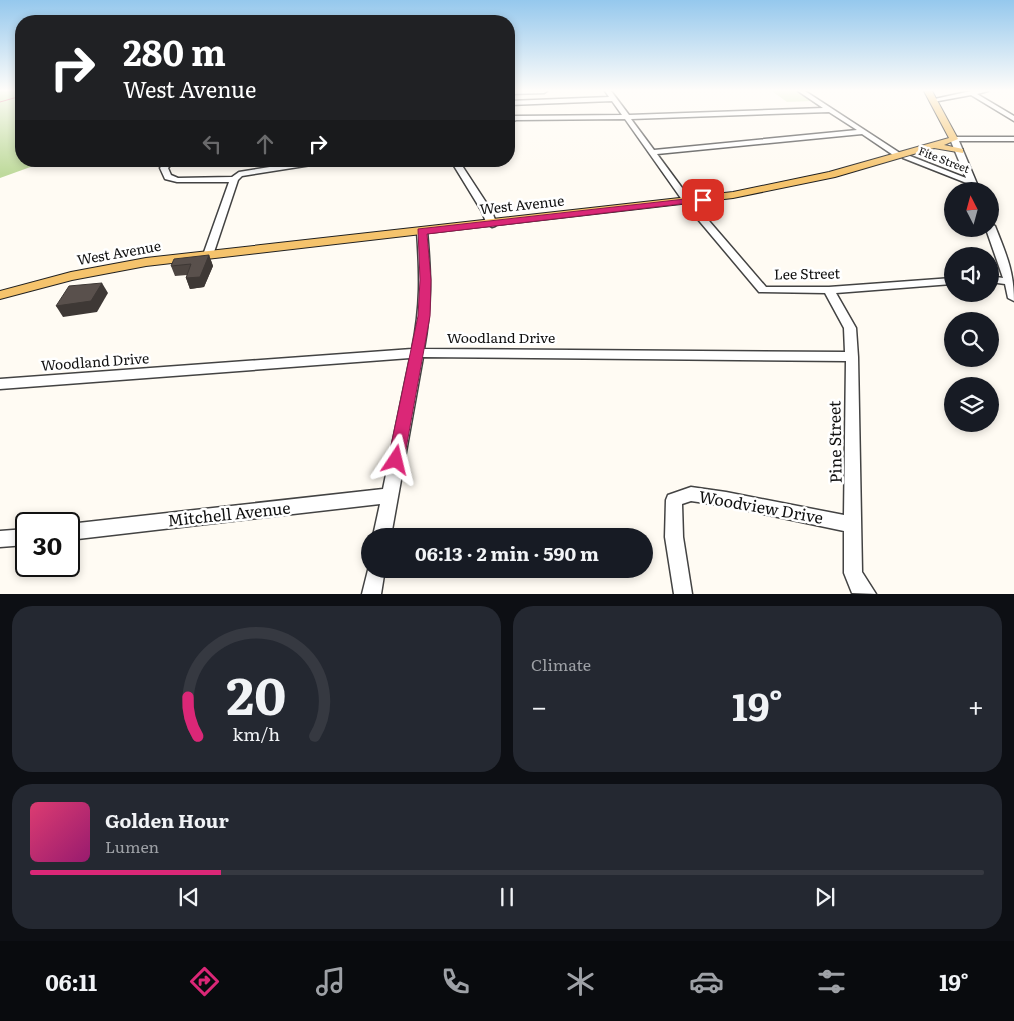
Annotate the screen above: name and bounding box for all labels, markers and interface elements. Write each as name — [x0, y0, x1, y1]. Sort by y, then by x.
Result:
text: 280 m — [123, 25, 226, 77]
icon: right — [40, 35, 105, 100]
text: West Avenue — [123, 72, 256, 105]
icon: left — [198, 130, 226, 158]
icon: ahead — [251, 130, 279, 158]
icon: right — [304, 130, 332, 158]
street label: Fite Street — [916, 142, 973, 176]
pin — [682, 179, 724, 221]
north arrow — [944, 182, 999, 238]
map controls — [944, 182, 999, 432]
icon: arrive — [689, 186, 717, 214]
street label: West Avenue — [479, 190, 565, 218]
street label: West Avenue — [75, 235, 162, 269]
button: sound — [944, 247, 999, 302]
street label: Lee Street — [774, 262, 841, 284]
button: search — [944, 312, 999, 367]
street label: Woodland Drive — [447, 327, 555, 347]
street label: Woodland Drive — [40, 347, 150, 375]
button: layers — [944, 377, 999, 432]
street label: Pine Street — [821, 400, 847, 484]
position arrow — [369, 433, 421, 485]
street label: Woodview Drive — [697, 483, 825, 529]
street label: Mitchell Avenue — [166, 495, 292, 531]
speed limit sign: 30 — [15, 512, 80, 577]
text: 06:13 · 2 min · 590 m — [415, 539, 599, 567]
text: Climate — [531, 652, 591, 676]
text: 20 — [227, 654, 286, 731]
text: 19° — [732, 676, 783, 733]
text: − — [531, 684, 547, 726]
text: + — [968, 684, 984, 726]
text: km/h — [233, 720, 280, 747]
text: Golden Hour — [105, 806, 229, 834]
text: Lumen — [105, 834, 159, 858]
icon: previous — [175, 883, 203, 911]
icon: pause — [493, 883, 521, 911]
icon: next — [811, 883, 839, 911]
icon: directions — [187, 964, 222, 999]
icon: music — [313, 964, 348, 999]
icon: phone — [438, 964, 473, 999]
icon: climate — [563, 964, 598, 999]
icon: car — [689, 964, 724, 999]
icon: filters — [814, 964, 849, 999]
text: 06:11 — [45, 965, 97, 998]
text: 19° — [939, 965, 969, 998]

